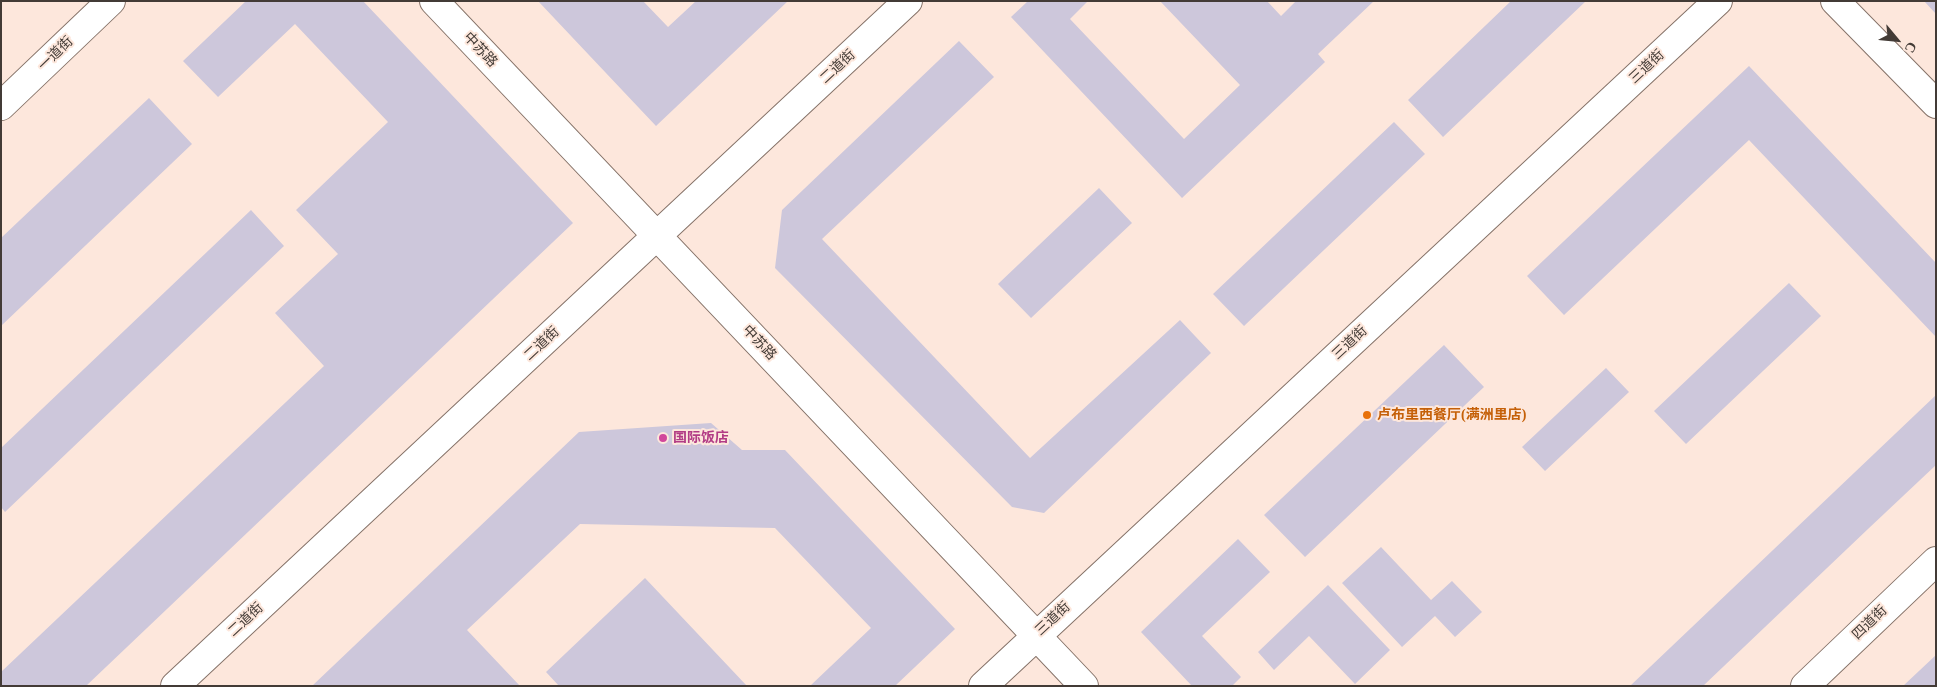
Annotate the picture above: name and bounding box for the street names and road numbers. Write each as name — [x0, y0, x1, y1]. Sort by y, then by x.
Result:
street label: 中苏路 — [460, 29, 500, 71]
street label: 一道街 — [35, 33, 77, 75]
street label: 二道街 — [817, 47, 859, 87]
street label: 三道街 — [1626, 47, 1668, 87]
street label: 中苏路 — [739, 322, 779, 364]
street label: 三道街 — [1329, 323, 1371, 363]
street label: 二道街 — [521, 324, 563, 364]
street label: 三道街 — [1032, 599, 1074, 639]
street label: 二道街 — [225, 600, 267, 640]
street label: 四道街 — [1849, 602, 1891, 644]

